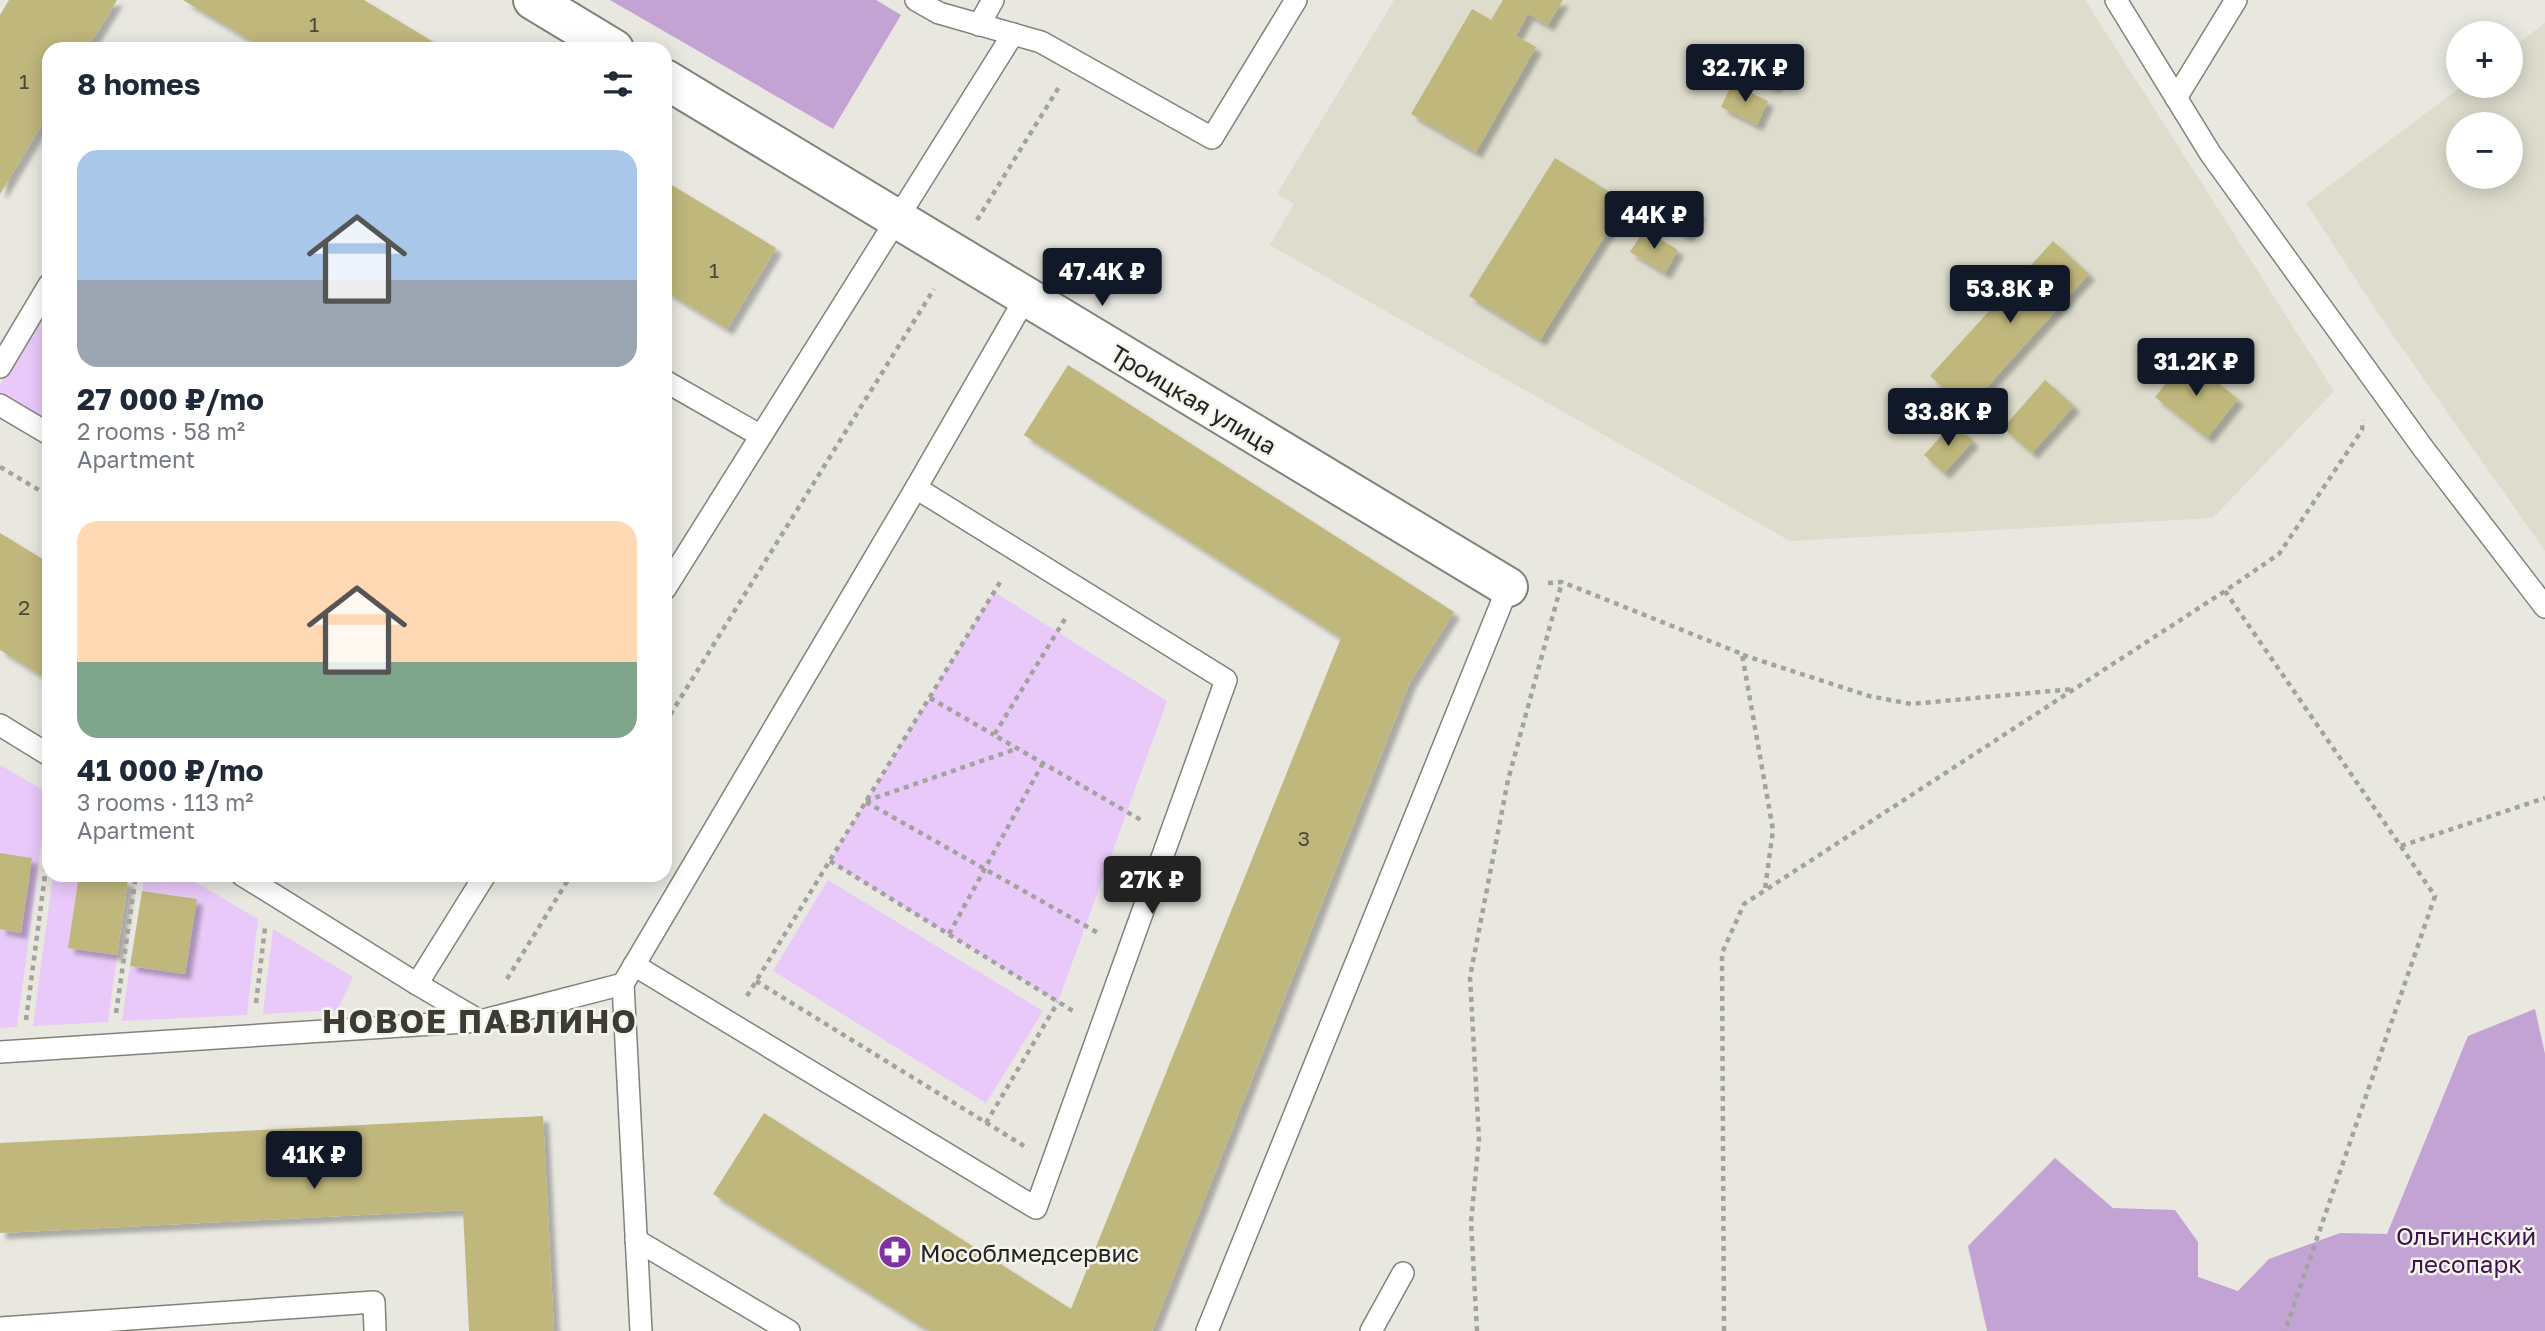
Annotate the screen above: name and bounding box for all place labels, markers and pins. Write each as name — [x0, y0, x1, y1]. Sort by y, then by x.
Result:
pin: 32.7K ₽ — [1680, 44, 1810, 104]
pin: 44K ₽ — [1605, 191, 1703, 251]
pin: 47.4K ₽ — [1037, 248, 1167, 308]
pin: 53.8K ₽ — [1945, 266, 2075, 325]
pin: 31.2K ₽ — [2131, 338, 2261, 398]
pin: 33.8K ₽ — [1883, 388, 2013, 448]
pin: 27K ₽ — [1103, 856, 1201, 916]
pin: 41K ₽ — [265, 1132, 363, 1191]
pharmacy icon: Мособлмедсервис — [876, 1233, 914, 1271]
place label: Мособлмедсервис — [920, 1238, 1139, 1267]

